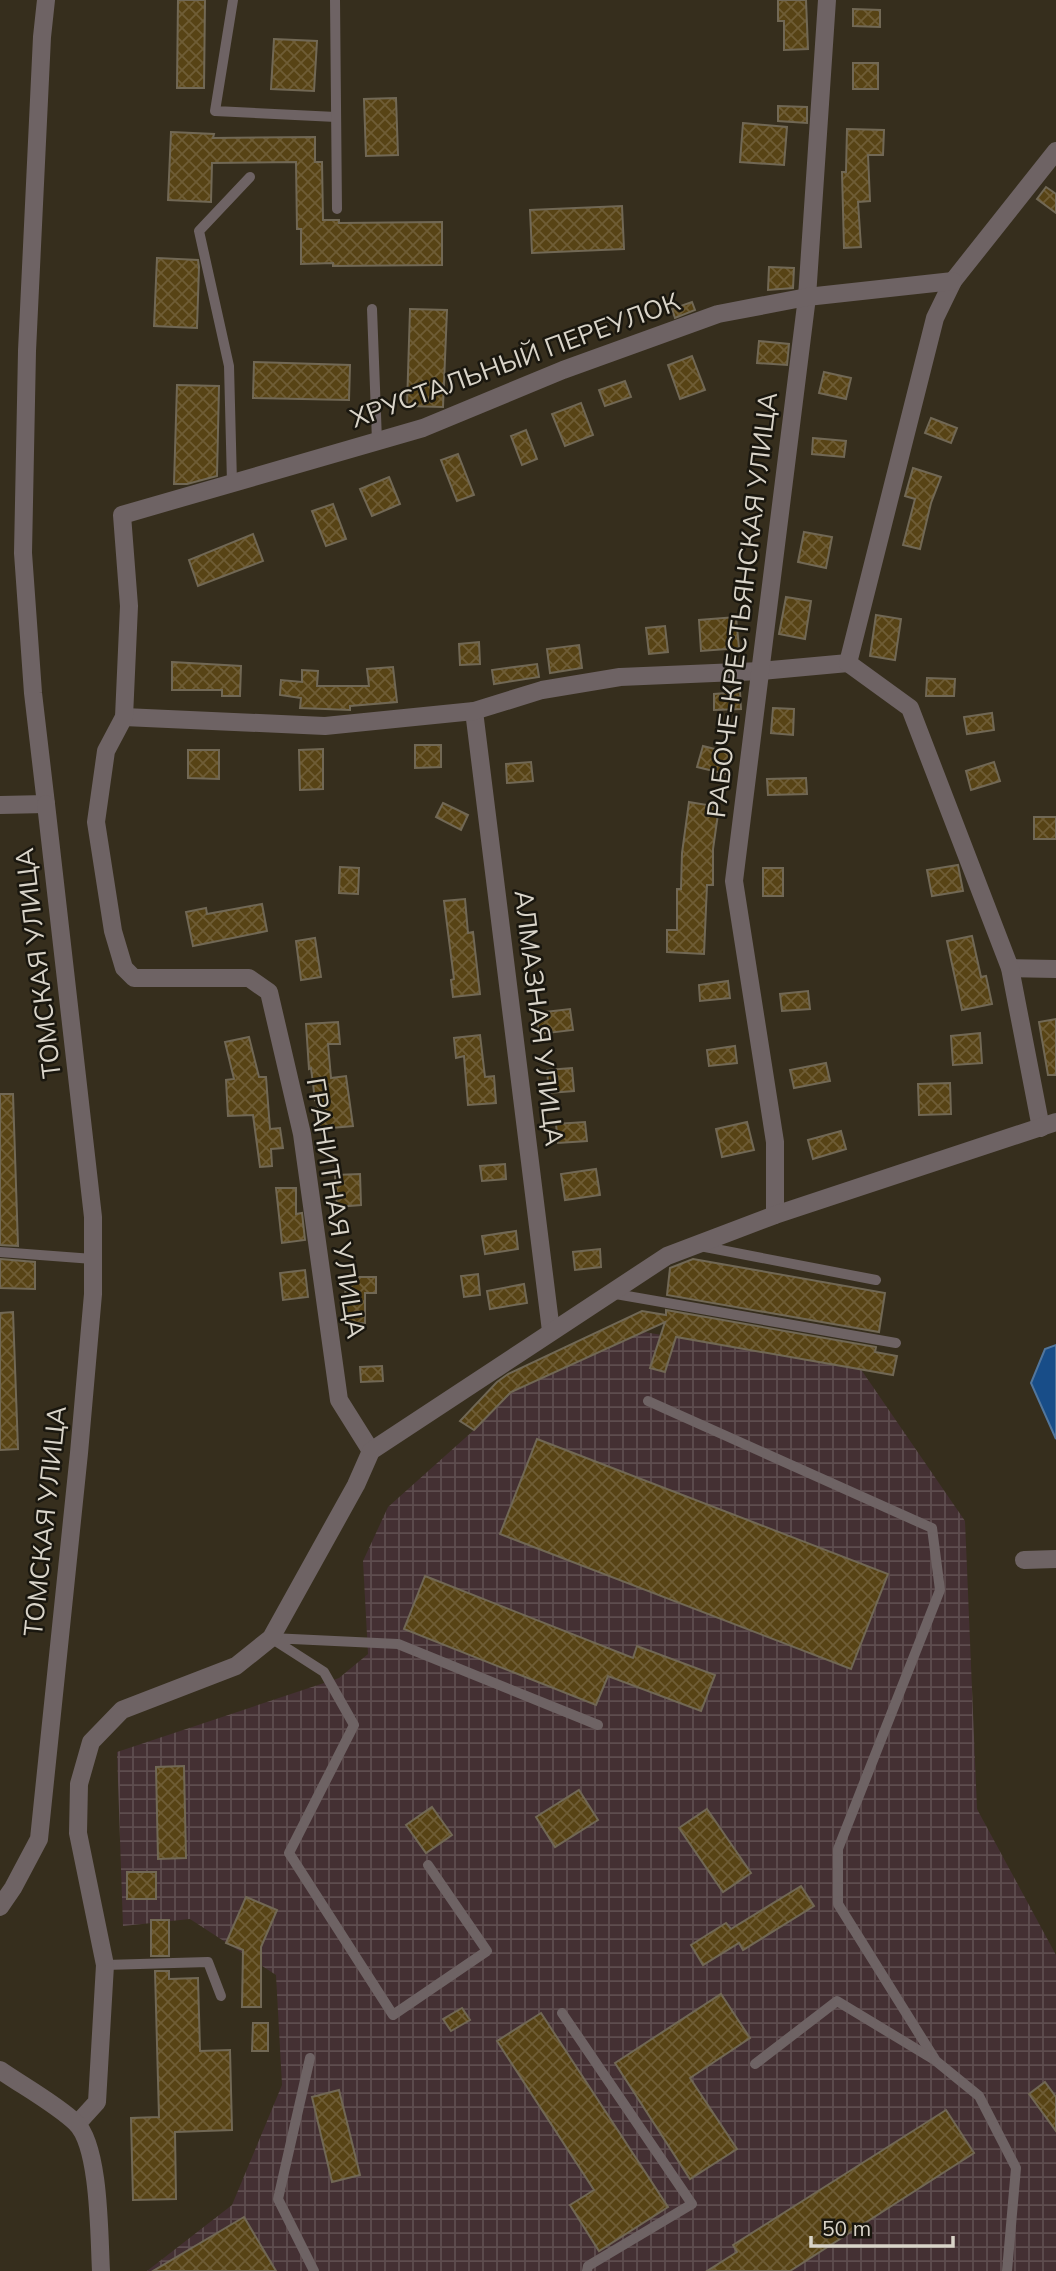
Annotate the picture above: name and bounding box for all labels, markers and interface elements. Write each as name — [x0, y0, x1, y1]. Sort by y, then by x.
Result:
street label: ХРУСТАЛЬНЫЙ ПЕРЕУЛОК — [346, 284, 684, 435]
street label: РАБОЧЕ-КРЕСТЬЯНСКАЯ УЛИЦА — [699, 390, 784, 820]
street label: ТОМСКАЯ УЛИЦА — [7, 846, 68, 1080]
street label: АЛМАЗНАЯ УЛИЦА — [507, 888, 572, 1148]
street label: ГРАНИТНАЯ УЛИЦА — [300, 1075, 373, 1341]
street label: ТОМСКАЯ УЛИЦА — [16, 1404, 73, 1638]
scale bar — [811, 2204, 953, 2248]
text: 50 m — [822, 2215, 871, 2241]

